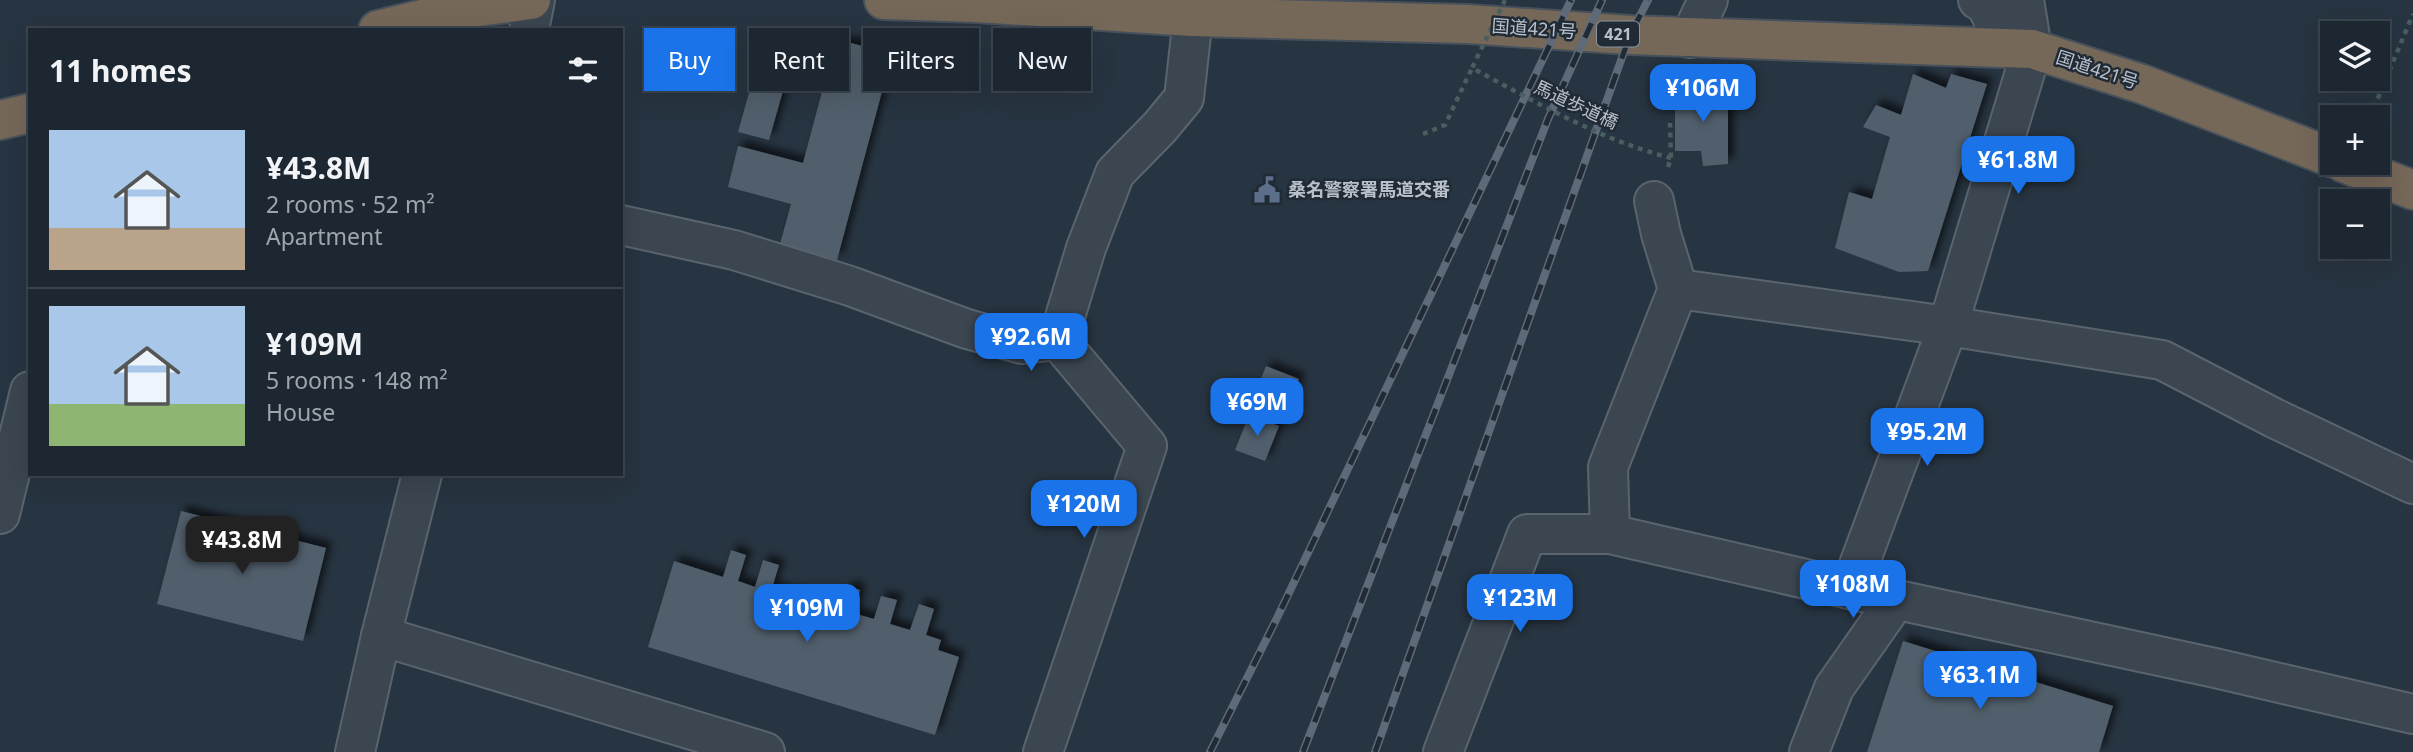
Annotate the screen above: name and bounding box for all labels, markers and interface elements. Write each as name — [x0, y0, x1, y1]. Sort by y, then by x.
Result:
street label: 国道421号 — [1491, 13, 1577, 43]
map controls — [2320, 21, 2390, 259]
button: layers — [2320, 21, 2390, 91]
road number: 421 — [1597, 22, 1639, 46]
chip: Buy — [644, 28, 735, 91]
chip: Rent — [749, 28, 849, 91]
chip: Filters — [863, 28, 979, 91]
chip: New — [993, 28, 1091, 91]
street label: 国道421号 — [2053, 45, 2141, 94]
text: 11 homes — [49, 50, 192, 91]
icon: filters — [564, 51, 602, 89]
pin: ¥106M — [1654, 64, 1752, 124]
text: ¥106M — [1666, 71, 1740, 103]
street label: 馬道歩道橋 — [1531, 74, 1622, 134]
button: + — [2320, 105, 2390, 175]
pin: ¥61.8M — [1961, 136, 2075, 196]
text: ¥61.8M — [1978, 143, 2058, 175]
text: ¥43.8M — [266, 147, 371, 188]
icon: home — [105, 158, 189, 242]
public building icon: 桑名警察署馬道交番 — [1252, 175, 1282, 205]
place label: 桑名警察署馬道交番 — [1288, 177, 1450, 201]
text: 2 rooms · 52 m² — [266, 188, 435, 220]
button: − — [2320, 189, 2390, 259]
text: Apartment — [266, 220, 383, 252]
pin: ¥92.6M — [974, 314, 1088, 373]
text: ¥92.6M — [991, 320, 1071, 352]
text: ¥109M — [266, 323, 363, 364]
icon: home — [105, 334, 189, 418]
text: 5 rooms · 148 m² — [266, 364, 448, 396]
pin: ¥69M — [1216, 378, 1298, 438]
text: ¥69M — [1226, 385, 1288, 417]
text: House — [266, 396, 335, 428]
pin: ¥95.2M — [1870, 408, 1984, 468]
text: ¥95.2M — [1887, 415, 1967, 447]
pin: ¥120M — [1035, 480, 1133, 540]
text: ¥120M — [1047, 487, 1121, 519]
pin: ¥43.8M — [185, 516, 299, 576]
text: ¥43.8M — [202, 523, 282, 555]
pin: ¥108M — [1804, 560, 1902, 620]
text: ¥108M — [1816, 567, 1890, 599]
pin: ¥123M — [1471, 574, 1569, 634]
text: ¥123M — [1483, 581, 1557, 613]
pin: ¥109M — [758, 584, 856, 644]
text: ¥109M — [770, 591, 844, 623]
pin: ¥63.1M — [1923, 652, 2037, 711]
text: ¥63.1M — [1940, 658, 2020, 690]

